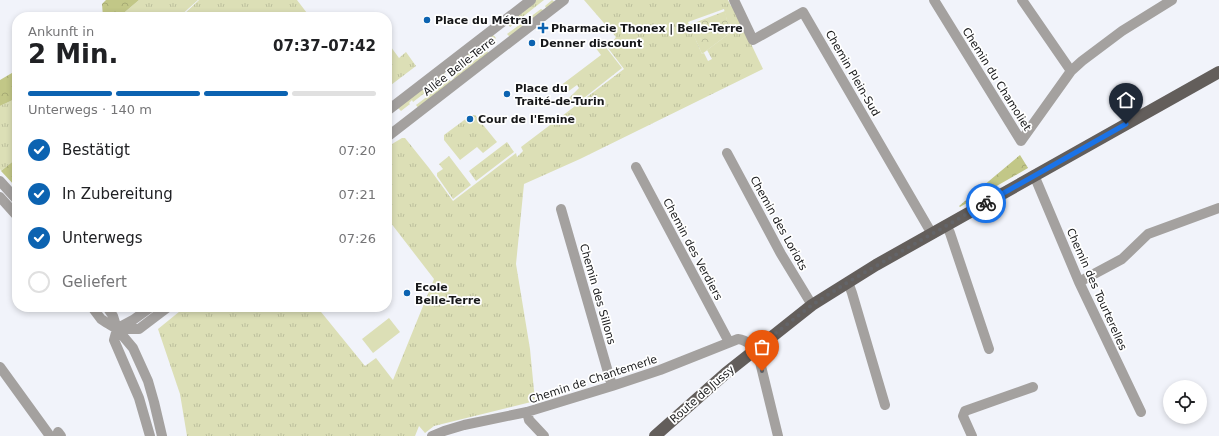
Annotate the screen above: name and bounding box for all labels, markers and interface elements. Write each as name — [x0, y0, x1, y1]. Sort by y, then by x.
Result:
place label: Place du Métral — [435, 14, 532, 27]
marker: Place du Métral — [422, 15, 432, 25]
place label: Pharmacie Thonex | Belle-Terre — [551, 22, 743, 35]
marker: Pharmacie Thonex | Belle-Terre — [538, 23, 548, 33]
text: Ankunft in — [28, 24, 94, 39]
street label: Chemin du Chamoliet — [959, 25, 1034, 134]
street label: Chemin Plein-Sud — [823, 28, 882, 119]
street label: Allée Belle-Terre — [421, 34, 498, 99]
text: 07:37–07:42 — [273, 37, 376, 55]
place label: Denner discount — [540, 37, 642, 50]
marker: Denner discount — [527, 38, 537, 48]
text: 2 Min. — [28, 39, 118, 69]
place label: Place du Traité-de-Turin — [515, 82, 605, 108]
pin — [1109, 83, 1143, 124]
marker: Place du Traité-de-Turin — [502, 89, 512, 99]
icon: home — [1115, 89, 1137, 111]
text: Unterwegs · 140 m — [28, 102, 152, 117]
place label: Cour de l'Emine — [478, 113, 575, 126]
marker: Cour de l'Emine — [465, 114, 475, 124]
icon: check — [28, 139, 50, 161]
text: Bestätigt — [62, 141, 130, 159]
text: 07:20 — [339, 143, 376, 158]
street label: Chemin des Loriots — [747, 174, 810, 273]
icon: check — [28, 183, 50, 205]
courier — [966, 183, 1006, 223]
text: In Zubereitung — [62, 185, 173, 203]
text: 07:21 — [339, 187, 376, 202]
icon: bike — [975, 192, 997, 214]
street label: Chemin des Verdiers — [660, 196, 725, 303]
street label: Chemin des Tourterelles — [1064, 226, 1130, 353]
icon: check — [28, 227, 50, 249]
text: Unterwegs — [62, 229, 143, 247]
text: 07:26 — [339, 231, 376, 246]
street label: Chemin des Sillons — [577, 242, 618, 346]
text: Geliefert — [62, 273, 127, 291]
place label: Ecole Belle-Terre — [415, 281, 481, 307]
marker: Ecole Belle-Terre — [402, 288, 412, 298]
pin — [745, 330, 779, 371]
icon: bag — [751, 336, 773, 358]
street label: Chemin de Chantemerle — [527, 352, 659, 406]
street label: Route de Jussy — [668, 363, 737, 426]
map controls — [1163, 380, 1207, 424]
button: locate — [1163, 380, 1207, 424]

